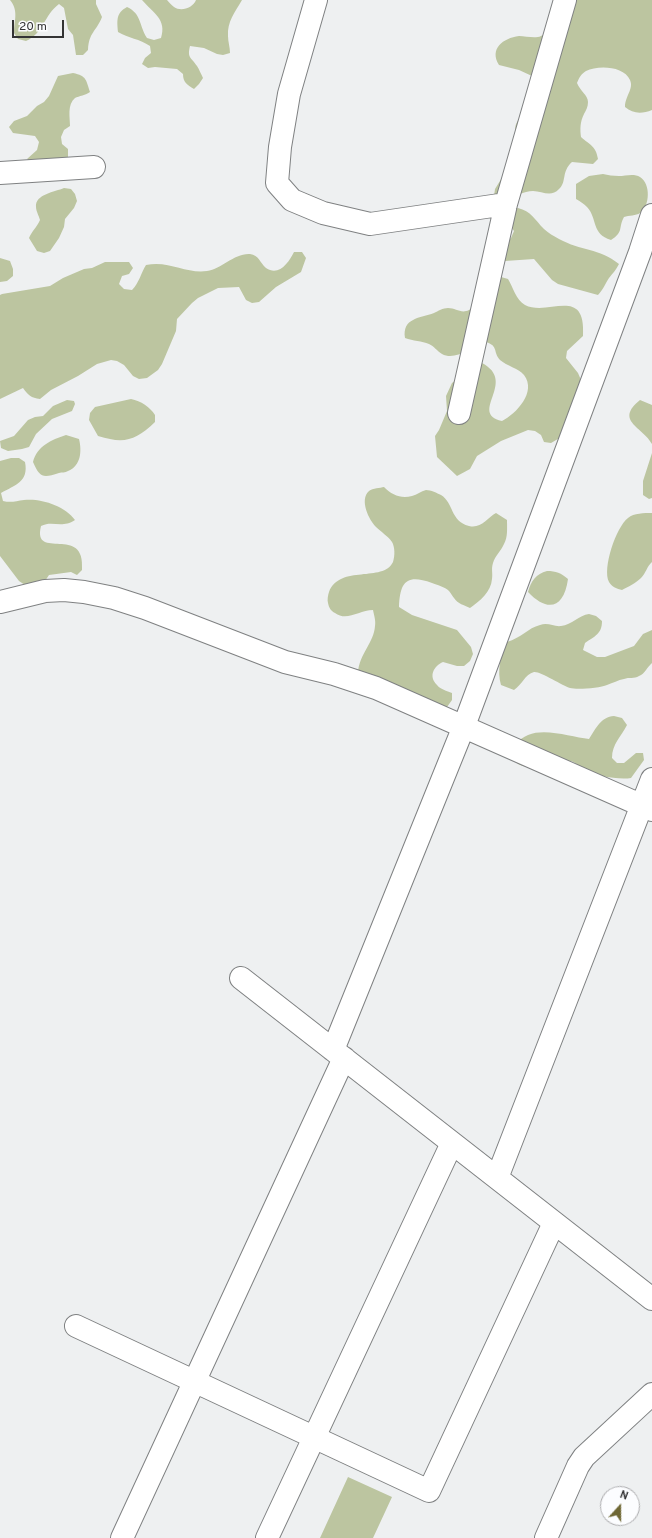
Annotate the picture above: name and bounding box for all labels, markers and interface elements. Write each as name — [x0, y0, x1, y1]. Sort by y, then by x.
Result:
scale bar — [14, 12, 66, 38]
text: 20 m — [19, 19, 47, 35]
north arrow — [600, 1486, 640, 1526]
text: N — [618, 1488, 630, 1504]

